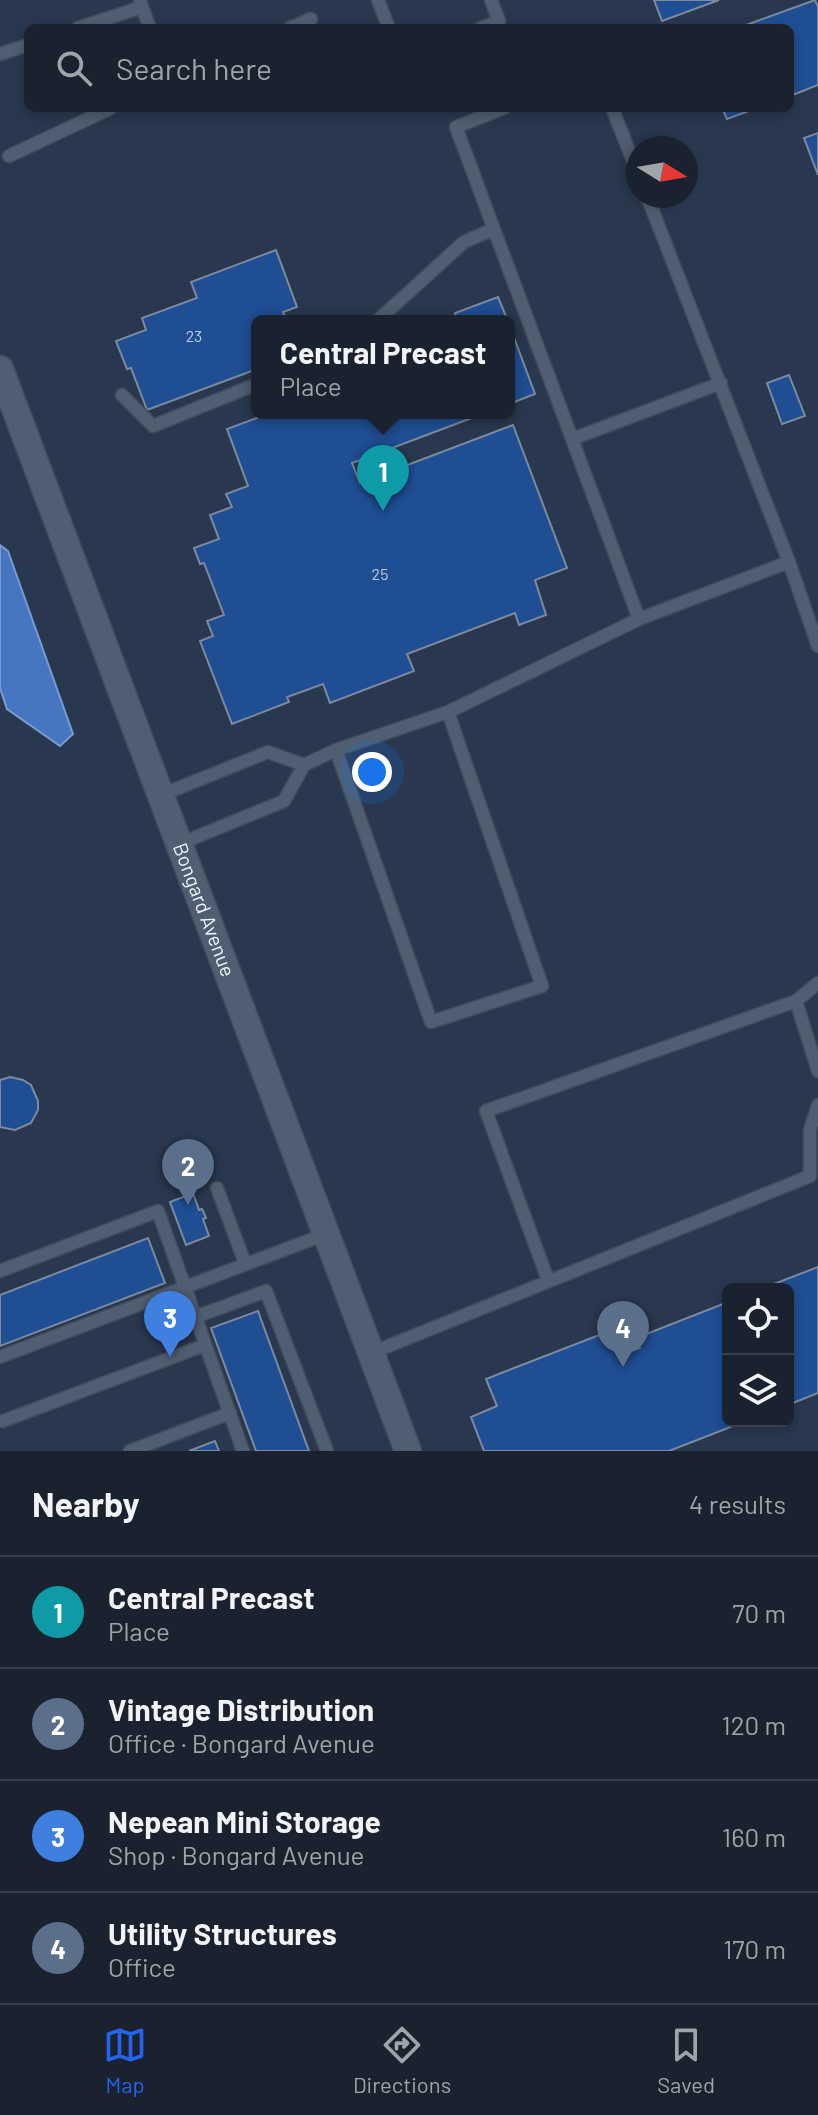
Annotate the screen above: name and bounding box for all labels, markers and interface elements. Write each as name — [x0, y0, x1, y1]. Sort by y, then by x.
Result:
search box — [24, 24, 794, 112]
icon: search — [52, 46, 96, 90]
text: Search here — [116, 50, 272, 86]
north arrow — [626, 136, 698, 208]
popup — [251, 315, 515, 419]
house number: 23 — [186, 326, 202, 345]
text: Central Precast — [280, 334, 486, 370]
text: Place — [280, 370, 342, 401]
pin: 1 — [357, 445, 409, 511]
house number: 25 — [372, 564, 388, 583]
your location — [352, 752, 392, 792]
street label: Bongard Avenue — [169, 839, 241, 980]
pin: 2 — [162, 1139, 214, 1205]
map controls — [722, 1283, 794, 1427]
button: locate — [722, 1283, 794, 1355]
pin: 3 — [144, 1291, 196, 1357]
pin: 4 — [597, 1301, 649, 1367]
button: layers — [722, 1355, 794, 1427]
text: Nearby — [32, 1483, 140, 1524]
text: 4 results — [689, 1488, 786, 1519]
text: Central Precast — [108, 1579, 315, 1615]
text: 1 — [53, 1597, 63, 1628]
text: 70 m — [732, 1597, 786, 1628]
text: Place — [108, 1615, 170, 1646]
text: Vintage Distribution — [108, 1691, 374, 1727]
text: 2 — [51, 1709, 65, 1740]
text: 120 m — [722, 1709, 786, 1740]
text: Office · Bongard Avenue — [108, 1727, 375, 1758]
text: Nepean Mini Storage — [108, 1803, 381, 1839]
text: 3 — [51, 1821, 65, 1852]
text: 160 m — [722, 1821, 786, 1852]
text: Shop · Bongard Avenue — [108, 1839, 364, 1870]
text: Utility Structures — [108, 1915, 337, 1951]
text: 4 — [50, 1933, 66, 1964]
text: 170 m — [723, 1933, 786, 1964]
text: Office — [108, 1951, 176, 1982]
tab: Map — [103, 2023, 147, 2097]
tab: Directions — [353, 2023, 451, 2097]
tab: Saved — [657, 2023, 715, 2097]

